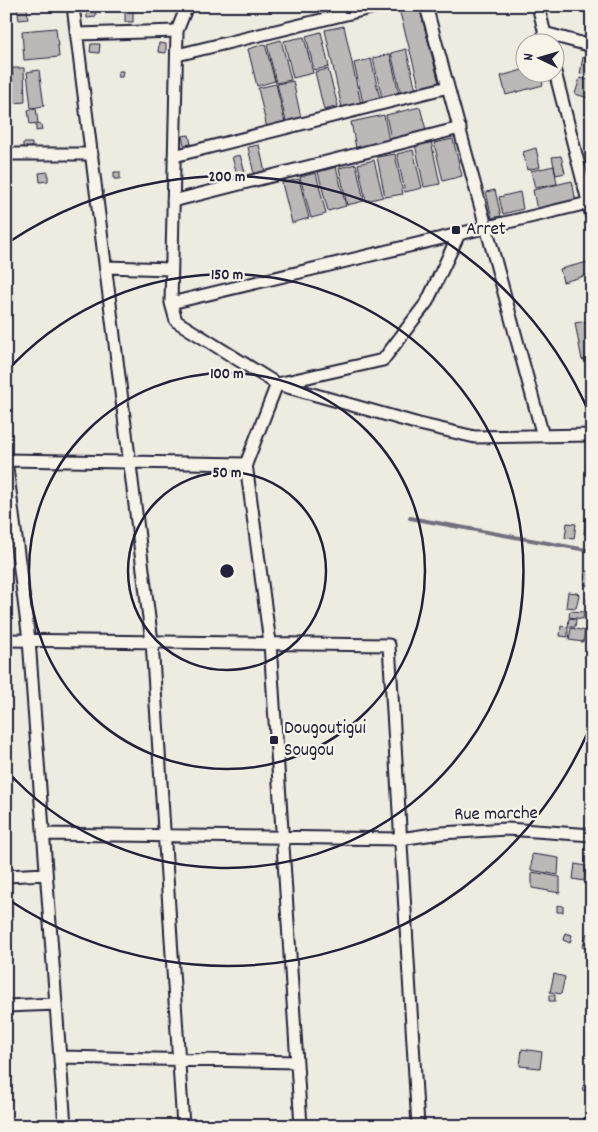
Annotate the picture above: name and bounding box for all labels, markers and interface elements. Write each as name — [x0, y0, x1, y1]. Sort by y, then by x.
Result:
north arrow — [516, 32, 566, 82]
text: N — [519, 53, 539, 61]
text: 200 m — [209, 167, 245, 189]
place label: Arret — [466, 217, 506, 244]
marker: Arret — [450, 224, 462, 236]
text: 150 m — [211, 265, 243, 287]
text: 100 m — [210, 364, 244, 386]
text: 50 m — [213, 463, 241, 485]
centre of rings — [218, 562, 236, 580]
place label: Dougoutigui Sougou — [284, 716, 366, 765]
marker: Dougoutigui Sougou — [268, 734, 280, 746]
street label: Rue marche — [454, 801, 538, 829]

